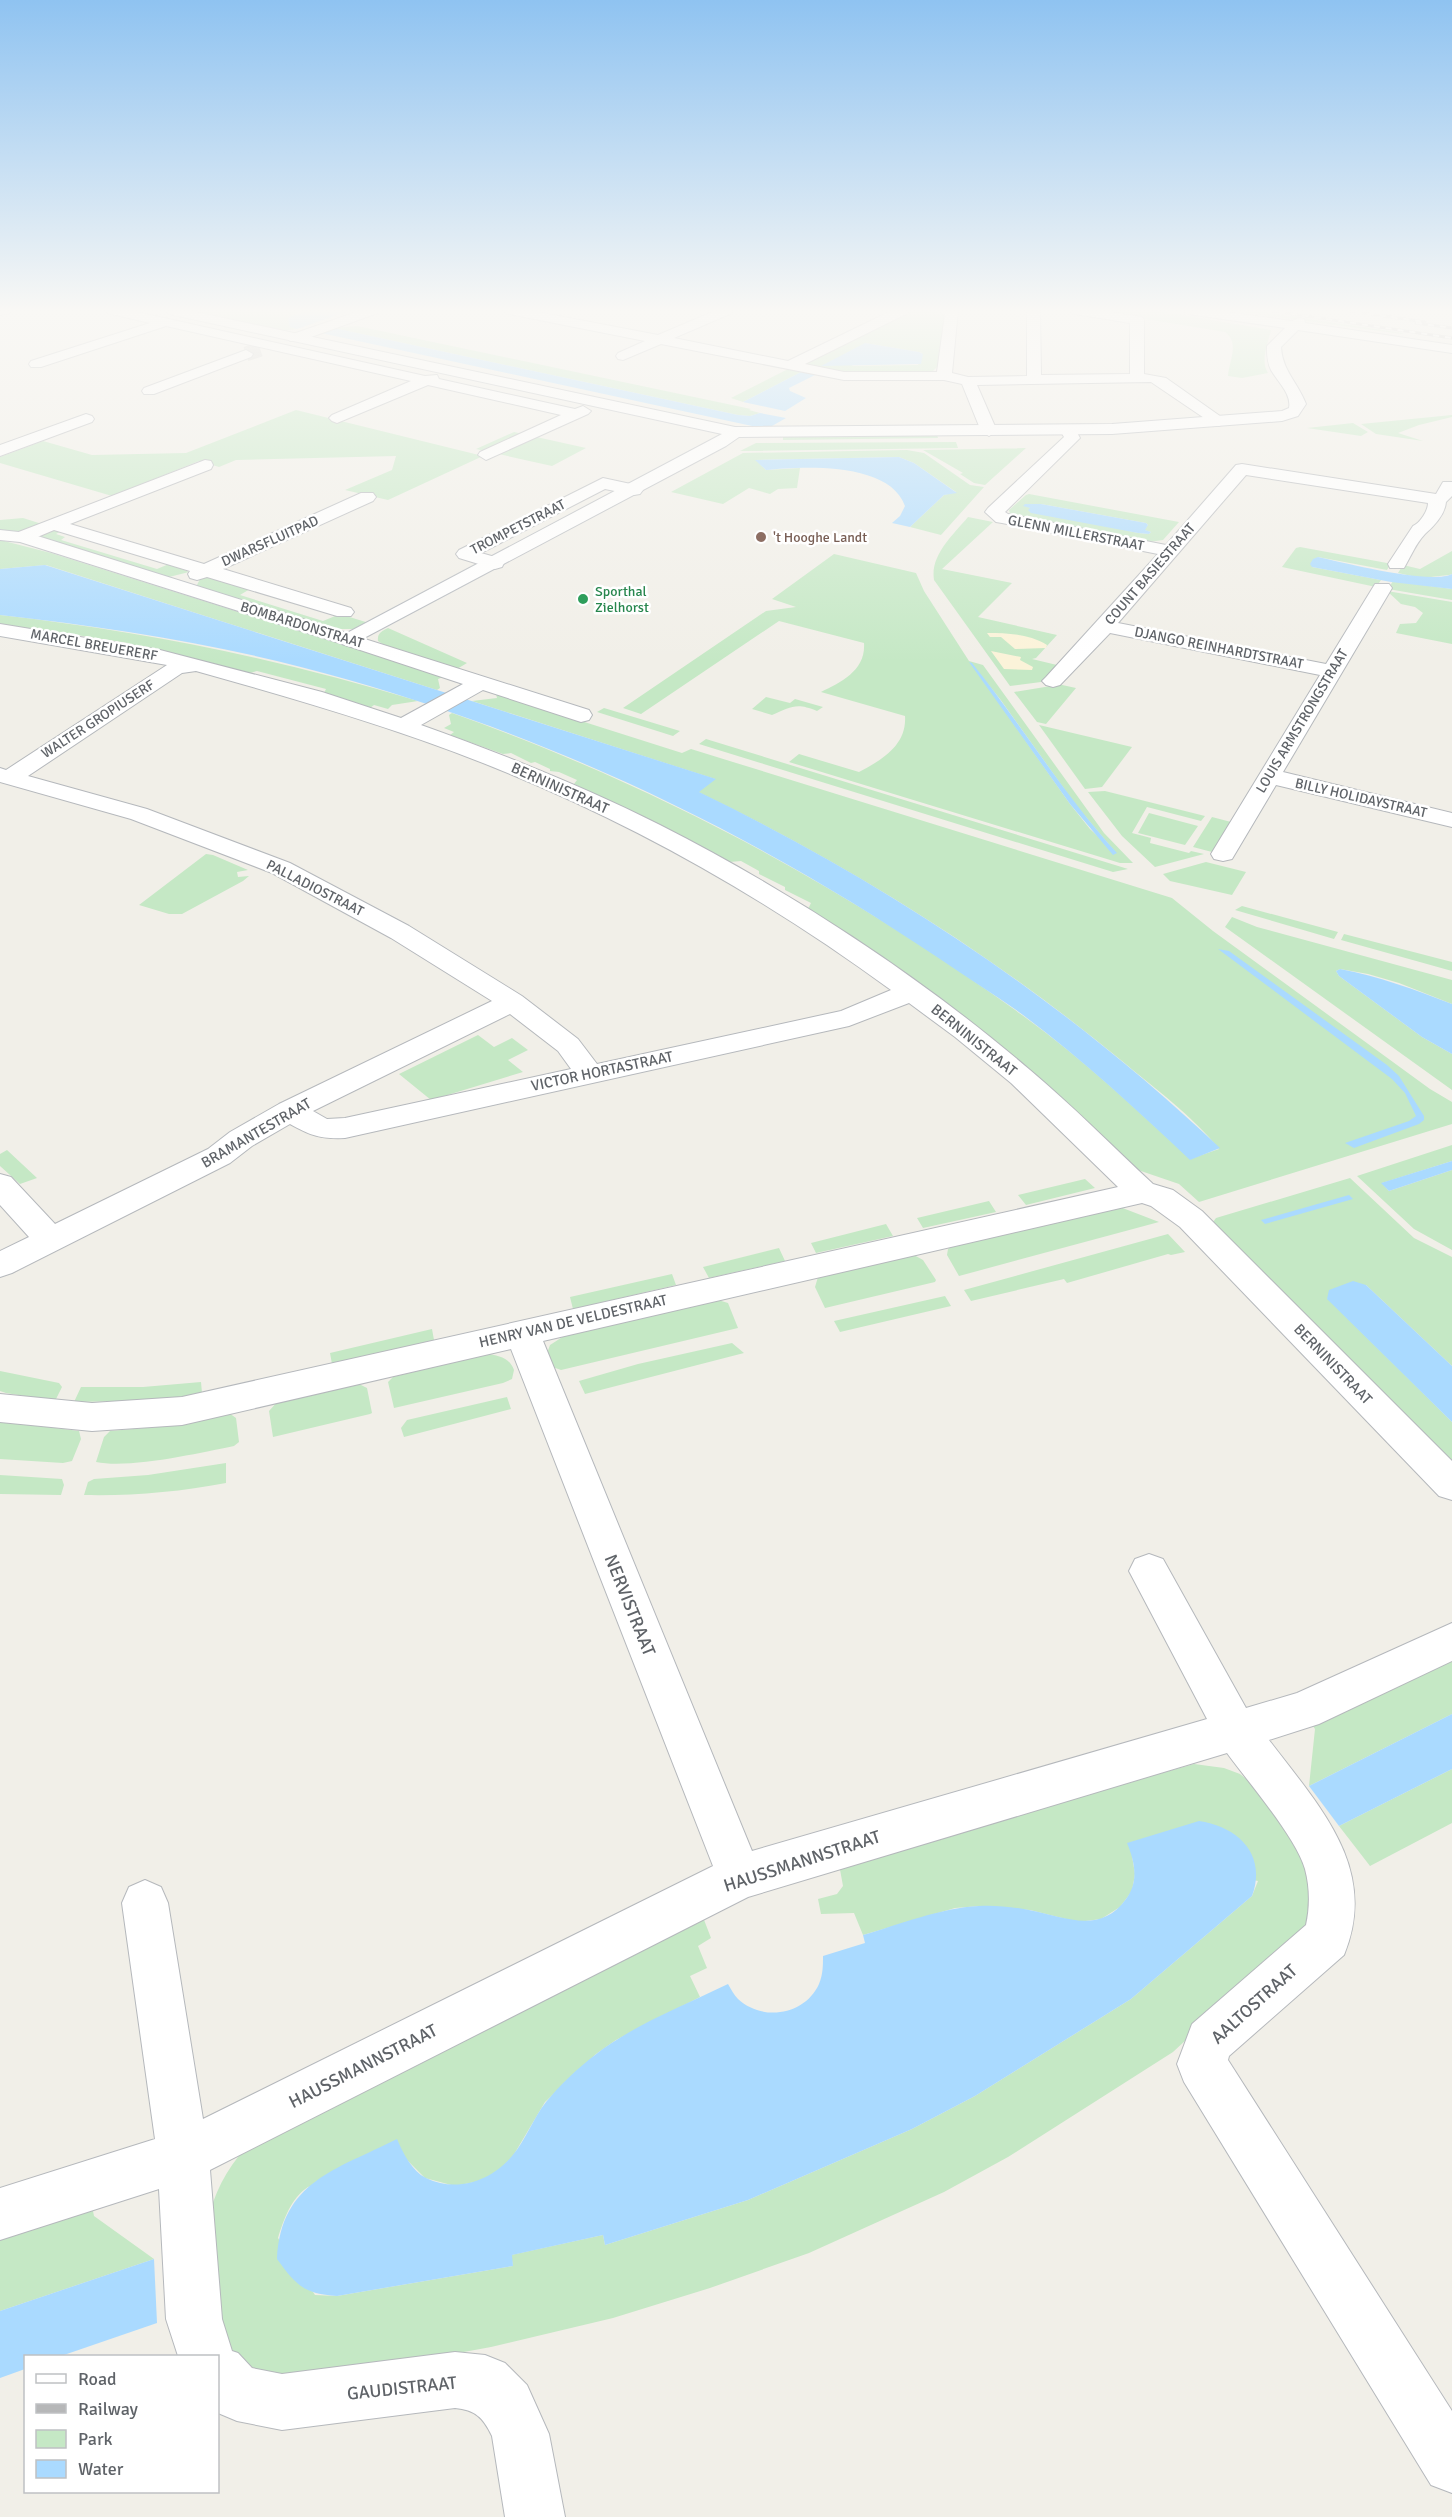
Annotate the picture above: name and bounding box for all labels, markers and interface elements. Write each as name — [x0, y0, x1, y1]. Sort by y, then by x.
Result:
street label: TROMPETSTRAAT — [468, 496, 568, 558]
street label: GLENN MILLERSTRAAT — [1007, 511, 1146, 555]
street label: DWARSFLUITPAD — [219, 512, 321, 570]
street label: COUNT BASIESTRAAT — [1101, 520, 1199, 628]
place label: 't Hooghe Landt — [773, 529, 867, 546]
marker: 't Hooghe Landt — [754, 530, 768, 544]
place label: Sporthal Zielhorst — [595, 583, 649, 616]
marker: Sporthal Zielhorst — [576, 592, 590, 606]
street label: BOMBARDONSTRAAT — [238, 598, 366, 652]
street label: DJANGO REINHARDTSTRAAT — [1133, 623, 1305, 673]
street label: MARCEL BREUERERF — [29, 625, 159, 665]
street label: LOUIS ARMSTRONGSTRAAT — [1252, 646, 1352, 796]
street label: WALTER GROPIUSERF — [38, 676, 158, 762]
street label: BERNINISTRAAT — [508, 758, 612, 818]
street label: BILLY HOLIDAYSTRAAT — [1293, 775, 1429, 822]
street label: PALLADIOSTRAAT — [264, 856, 367, 920]
street label: BERNINISTRAAT — [928, 1000, 1021, 1080]
street label: VICTOR HORTASTRAAT — [529, 1047, 675, 1095]
street label: BRAMANTESTRAAT — [198, 1094, 315, 1172]
street label: HENRY VAN DE VELDESTRAAT — [477, 1290, 669, 1351]
street label: BERNINISTRAAT — [1290, 1320, 1376, 1408]
street label: NERVISTRAAT — [600, 1551, 660, 1659]
street label: HAUSSMANNSTRAAT — [721, 1825, 883, 1897]
street label: AALTOSTRAAT — [1206, 1959, 1302, 2049]
street label: HAUSSMANNSTRAAT — [285, 2019, 441, 2113]
legend — [24, 2355, 219, 2493]
text: Road — [78, 2368, 117, 2390]
street label: GAUDISTRAAT — [346, 2371, 458, 2405]
text: Railway — [78, 2398, 139, 2420]
text: Park — [78, 2428, 113, 2450]
text: Water — [78, 2458, 124, 2480]

